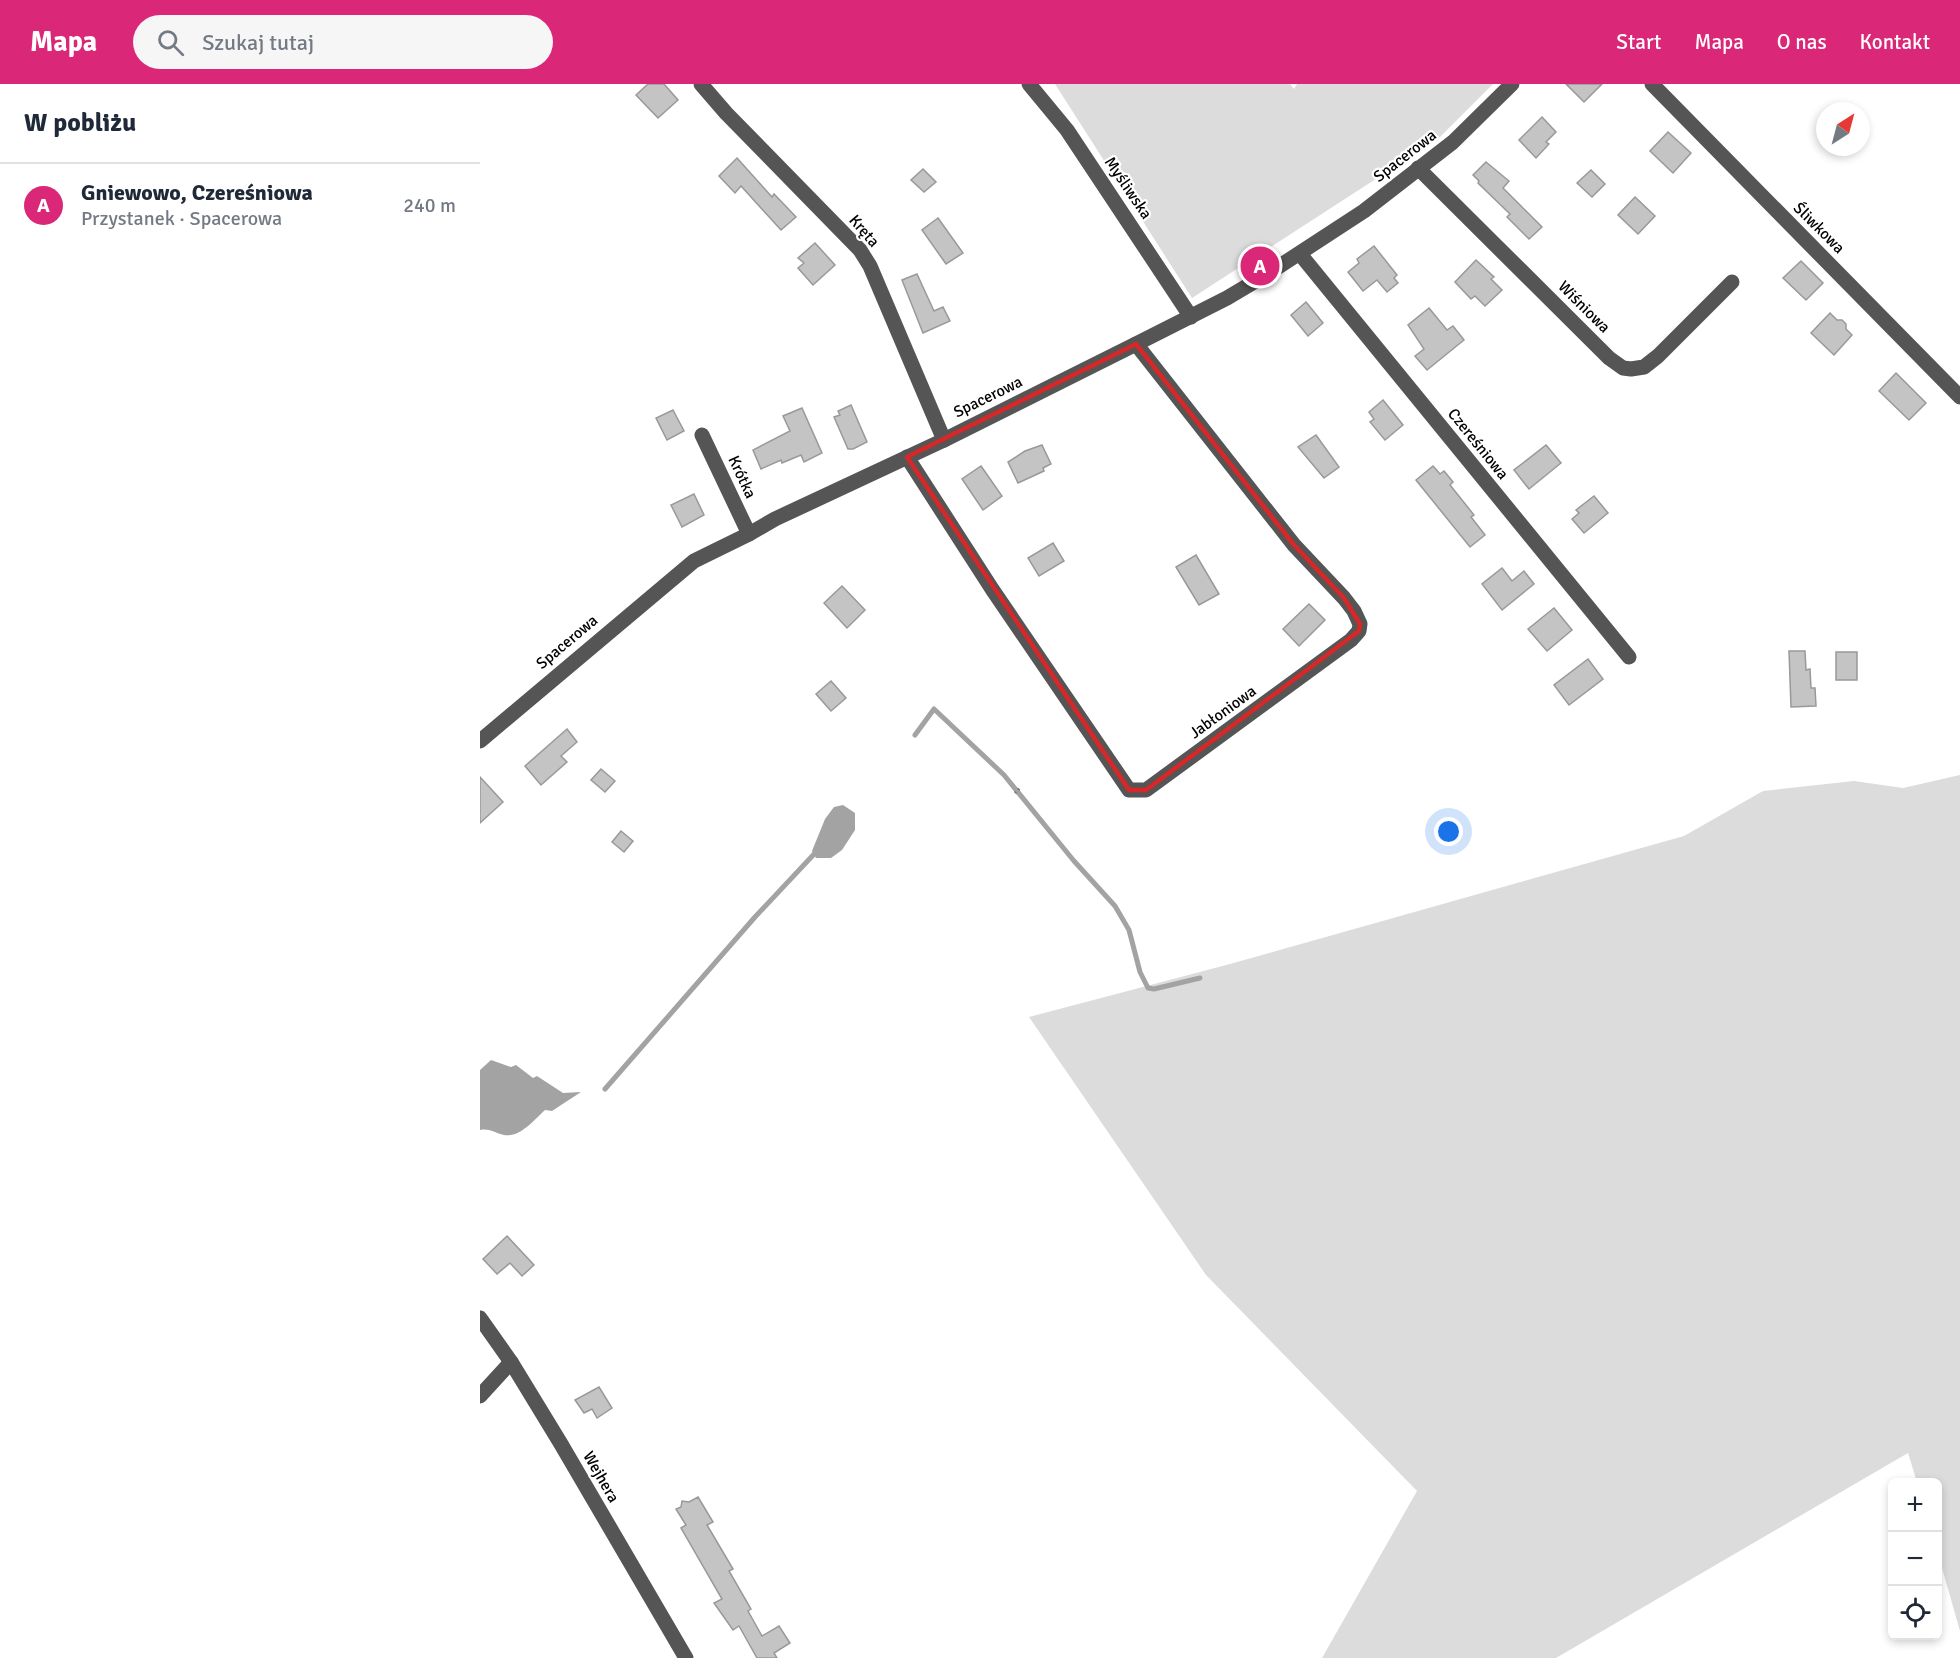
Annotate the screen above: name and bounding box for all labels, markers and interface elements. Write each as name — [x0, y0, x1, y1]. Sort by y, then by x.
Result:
search box — [133, 15, 553, 69]
text: Mapa — [30, 25, 97, 59]
icon: search — [154, 26, 187, 59]
text: Szukaj tutaj — [202, 29, 314, 56]
text: Start — [1616, 29, 1661, 55]
text: Mapa — [1694, 29, 1744, 55]
text: O nas — [1777, 29, 1827, 55]
text: Kontakt — [1860, 29, 1930, 55]
north arrow — [1816, 102, 1870, 156]
text: W pobliżu — [24, 107, 136, 139]
street label: Spacerowa — [1370, 125, 1440, 187]
street label: Myśliwska — [1100, 153, 1156, 223]
text: Gniewowo, Czereśniowa — [81, 179, 313, 206]
text: A — [37, 193, 50, 218]
text: 240 m — [403, 193, 456, 218]
street label: Śliwkowa — [1789, 198, 1849, 258]
text: Przystanek · Spacerowa — [81, 206, 282, 231]
street label: Kręta — [844, 211, 884, 251]
pin: A — [1240, 244, 1280, 288]
street label: Wiśniowa — [1554, 277, 1614, 337]
street label: Spacerowa — [950, 372, 1026, 422]
street label: Czereśniowa — [1443, 404, 1513, 484]
street label: Krótka — [723, 452, 761, 502]
street label: Spacerowa — [532, 611, 602, 673]
street label: Jabłoniowa — [1186, 681, 1260, 743]
your location — [1434, 817, 1463, 846]
street label: Wejhera — [578, 1448, 624, 1506]
map controls — [1888, 1478, 1942, 1640]
button: + — [1888, 1478, 1942, 1532]
button: − — [1888, 1532, 1942, 1586]
button: locate — [1888, 1586, 1942, 1640]

